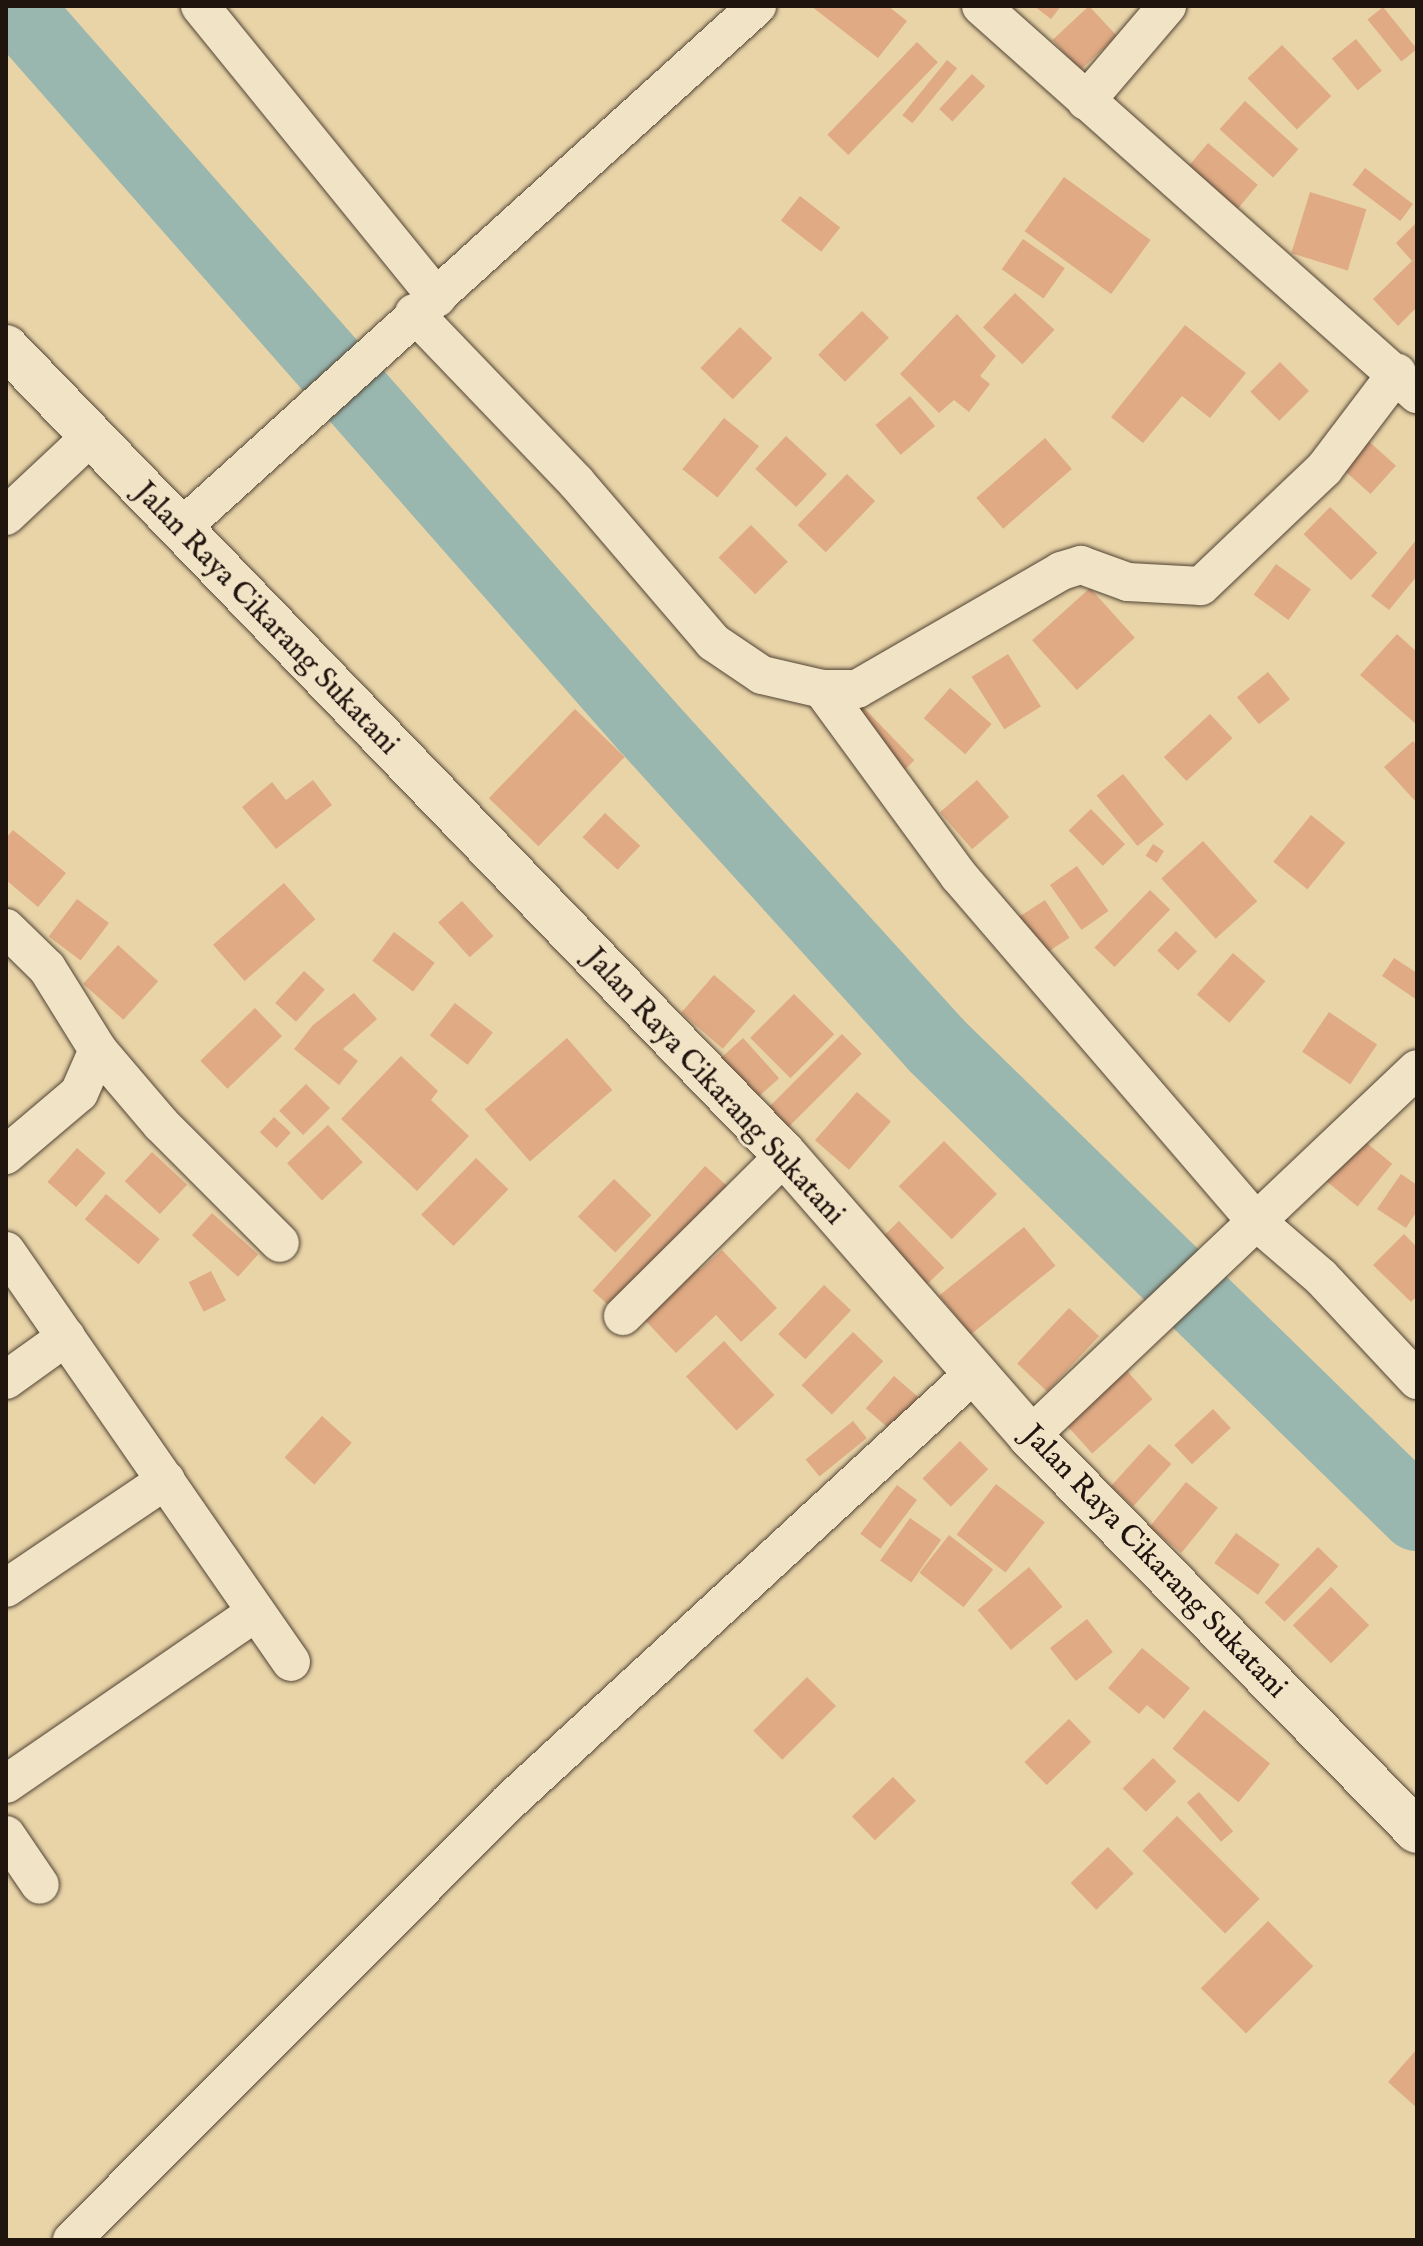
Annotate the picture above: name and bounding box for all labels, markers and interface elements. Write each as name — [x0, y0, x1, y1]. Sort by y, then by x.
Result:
street label: Jalan Raya Cikarang Sukatani — [126, 475, 406, 763]
street label: Jalan Raya Cikarang Sukatani — [576, 941, 852, 1233]
street label: Jalan Raya Cikarang Sukatani — [1014, 1418, 1294, 1706]

